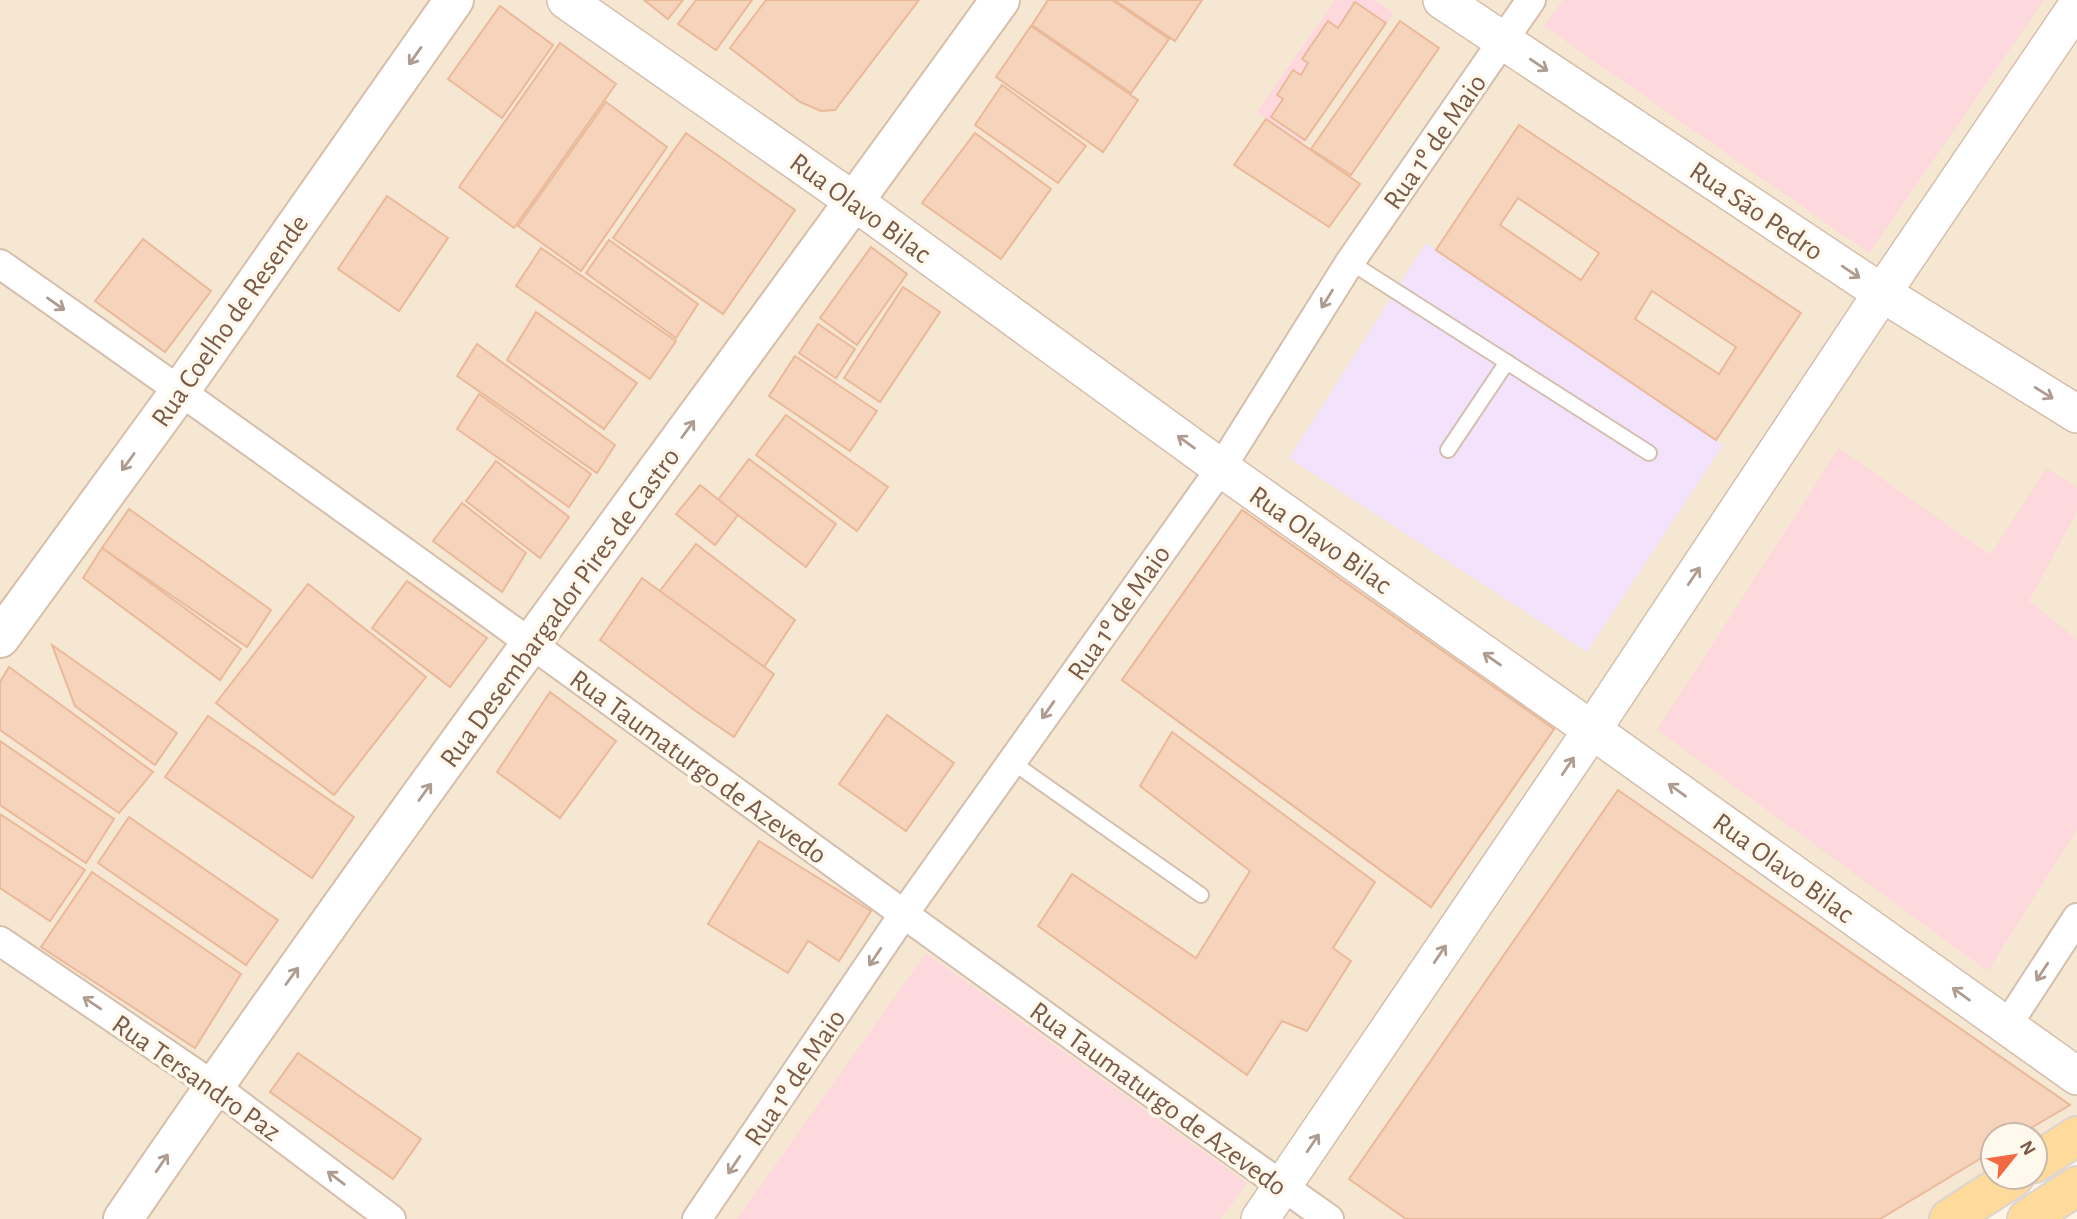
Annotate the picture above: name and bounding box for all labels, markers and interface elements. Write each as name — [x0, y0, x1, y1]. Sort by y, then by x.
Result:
one-way arrow — [408, 46, 422, 65]
one-way arrow — [1529, 58, 1548, 73]
street label: Rua 1º de Maio — [1379, 69, 1492, 215]
street label: Rua Olavo Bilac — [784, 148, 936, 269]
street label: Rua São Pedro — [1684, 157, 1828, 266]
street label: Rua Coelho de Resende — [147, 210, 314, 432]
one-way arrow — [1841, 265, 1861, 279]
one-way arrow — [1319, 289, 1334, 308]
one-way arrow — [46, 297, 65, 311]
one-way arrow — [2034, 386, 2053, 401]
one-way arrow — [681, 420, 696, 439]
one-way arrow — [1177, 435, 1196, 450]
street label: Rua Desembargador Pires de Castro — [435, 443, 686, 773]
one-way arrow — [121, 452, 135, 471]
street label: Rua Olavo Bilac — [1244, 481, 1396, 600]
street label: Rua 1º de Maio — [1063, 540, 1176, 686]
one-way arrow — [1687, 567, 1701, 587]
one-way arrow — [1483, 652, 1502, 666]
street label: Rua Taumaturgo de Azevedo — [564, 665, 831, 870]
one-way arrow — [1041, 700, 1055, 719]
one-way arrow — [1560, 757, 1575, 776]
one-way arrow — [418, 783, 432, 802]
one-way arrow — [1668, 783, 1687, 798]
street label: Rua Olavo Bilac — [1707, 808, 1859, 929]
one-way arrow — [1433, 945, 1447, 964]
one-way arrow — [868, 946, 882, 966]
one-way arrow — [2034, 962, 2049, 981]
one-way arrow — [285, 968, 300, 986]
one-way arrow — [1952, 987, 1971, 1002]
one-way arrow — [82, 996, 102, 1010]
street label: Rua Taumaturgo de Azevedo — [1024, 997, 1291, 1202]
street label: Rua 1º de Maio — [740, 1005, 851, 1151]
street label: Rua Tersandro Paz — [107, 1010, 285, 1147]
north arrow — [1979, 1121, 2049, 1191]
one-way arrow — [1306, 1134, 1320, 1153]
text: N — [2016, 1138, 2039, 1159]
one-way arrow — [155, 1153, 169, 1173]
one-way arrow — [727, 1155, 741, 1174]
one-way arrow — [327, 1171, 346, 1186]

